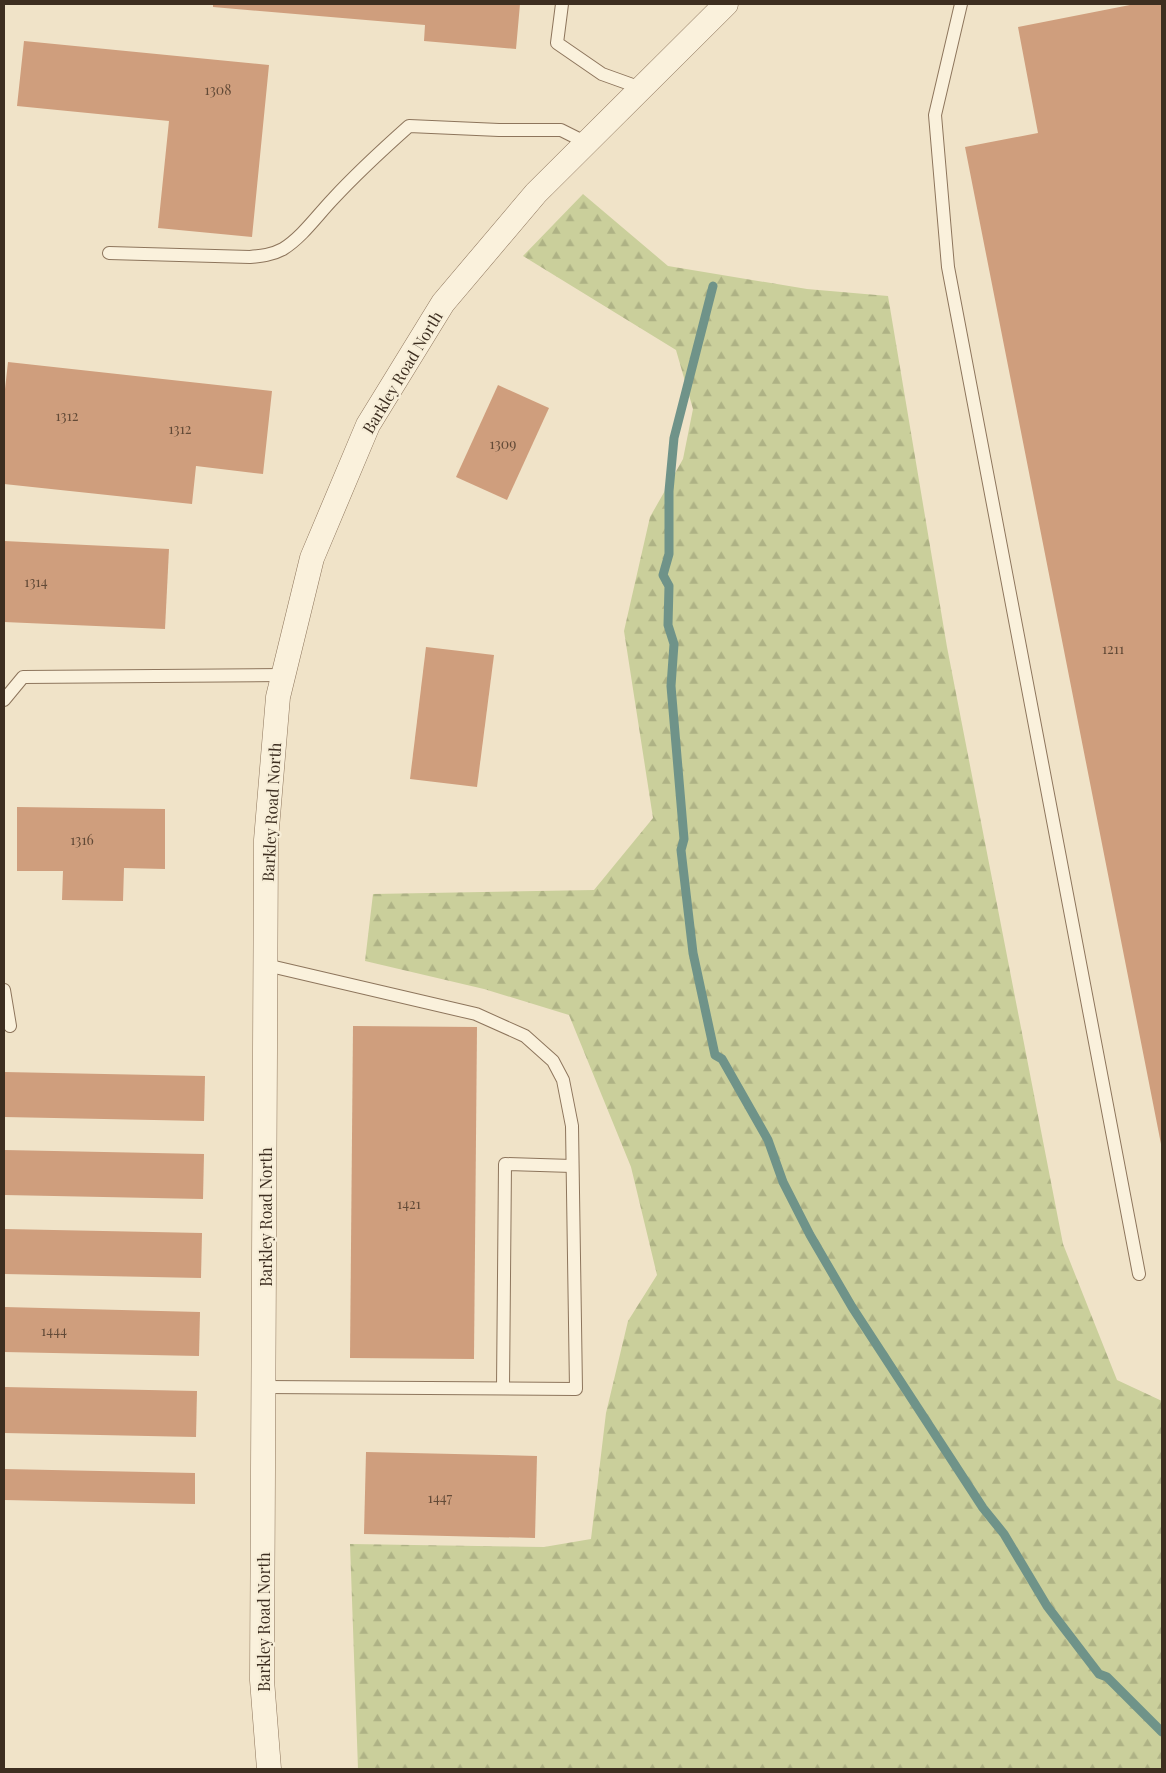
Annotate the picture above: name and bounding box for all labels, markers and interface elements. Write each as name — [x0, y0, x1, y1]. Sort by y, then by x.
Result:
house number: 1308 — [205, 80, 231, 99]
street label: Barkley Road North — [357, 306, 447, 437]
house number: 1312 — [55, 406, 79, 425]
house number: 1312 — [168, 419, 192, 438]
house number: 1309 — [490, 434, 516, 453]
house number: 1314 — [24, 572, 48, 591]
house number: 1211 — [1102, 639, 1124, 658]
street label: Barkley Road North — [257, 741, 285, 882]
house number: 1316 — [70, 830, 94, 849]
street label: Barkley Road North — [255, 1147, 276, 1287]
house number: 1421 — [397, 1194, 421, 1213]
house number: 1444 — [41, 1321, 67, 1340]
house number: 1447 — [428, 1488, 453, 1507]
street label: Barkley Road North — [253, 1552, 274, 1692]

